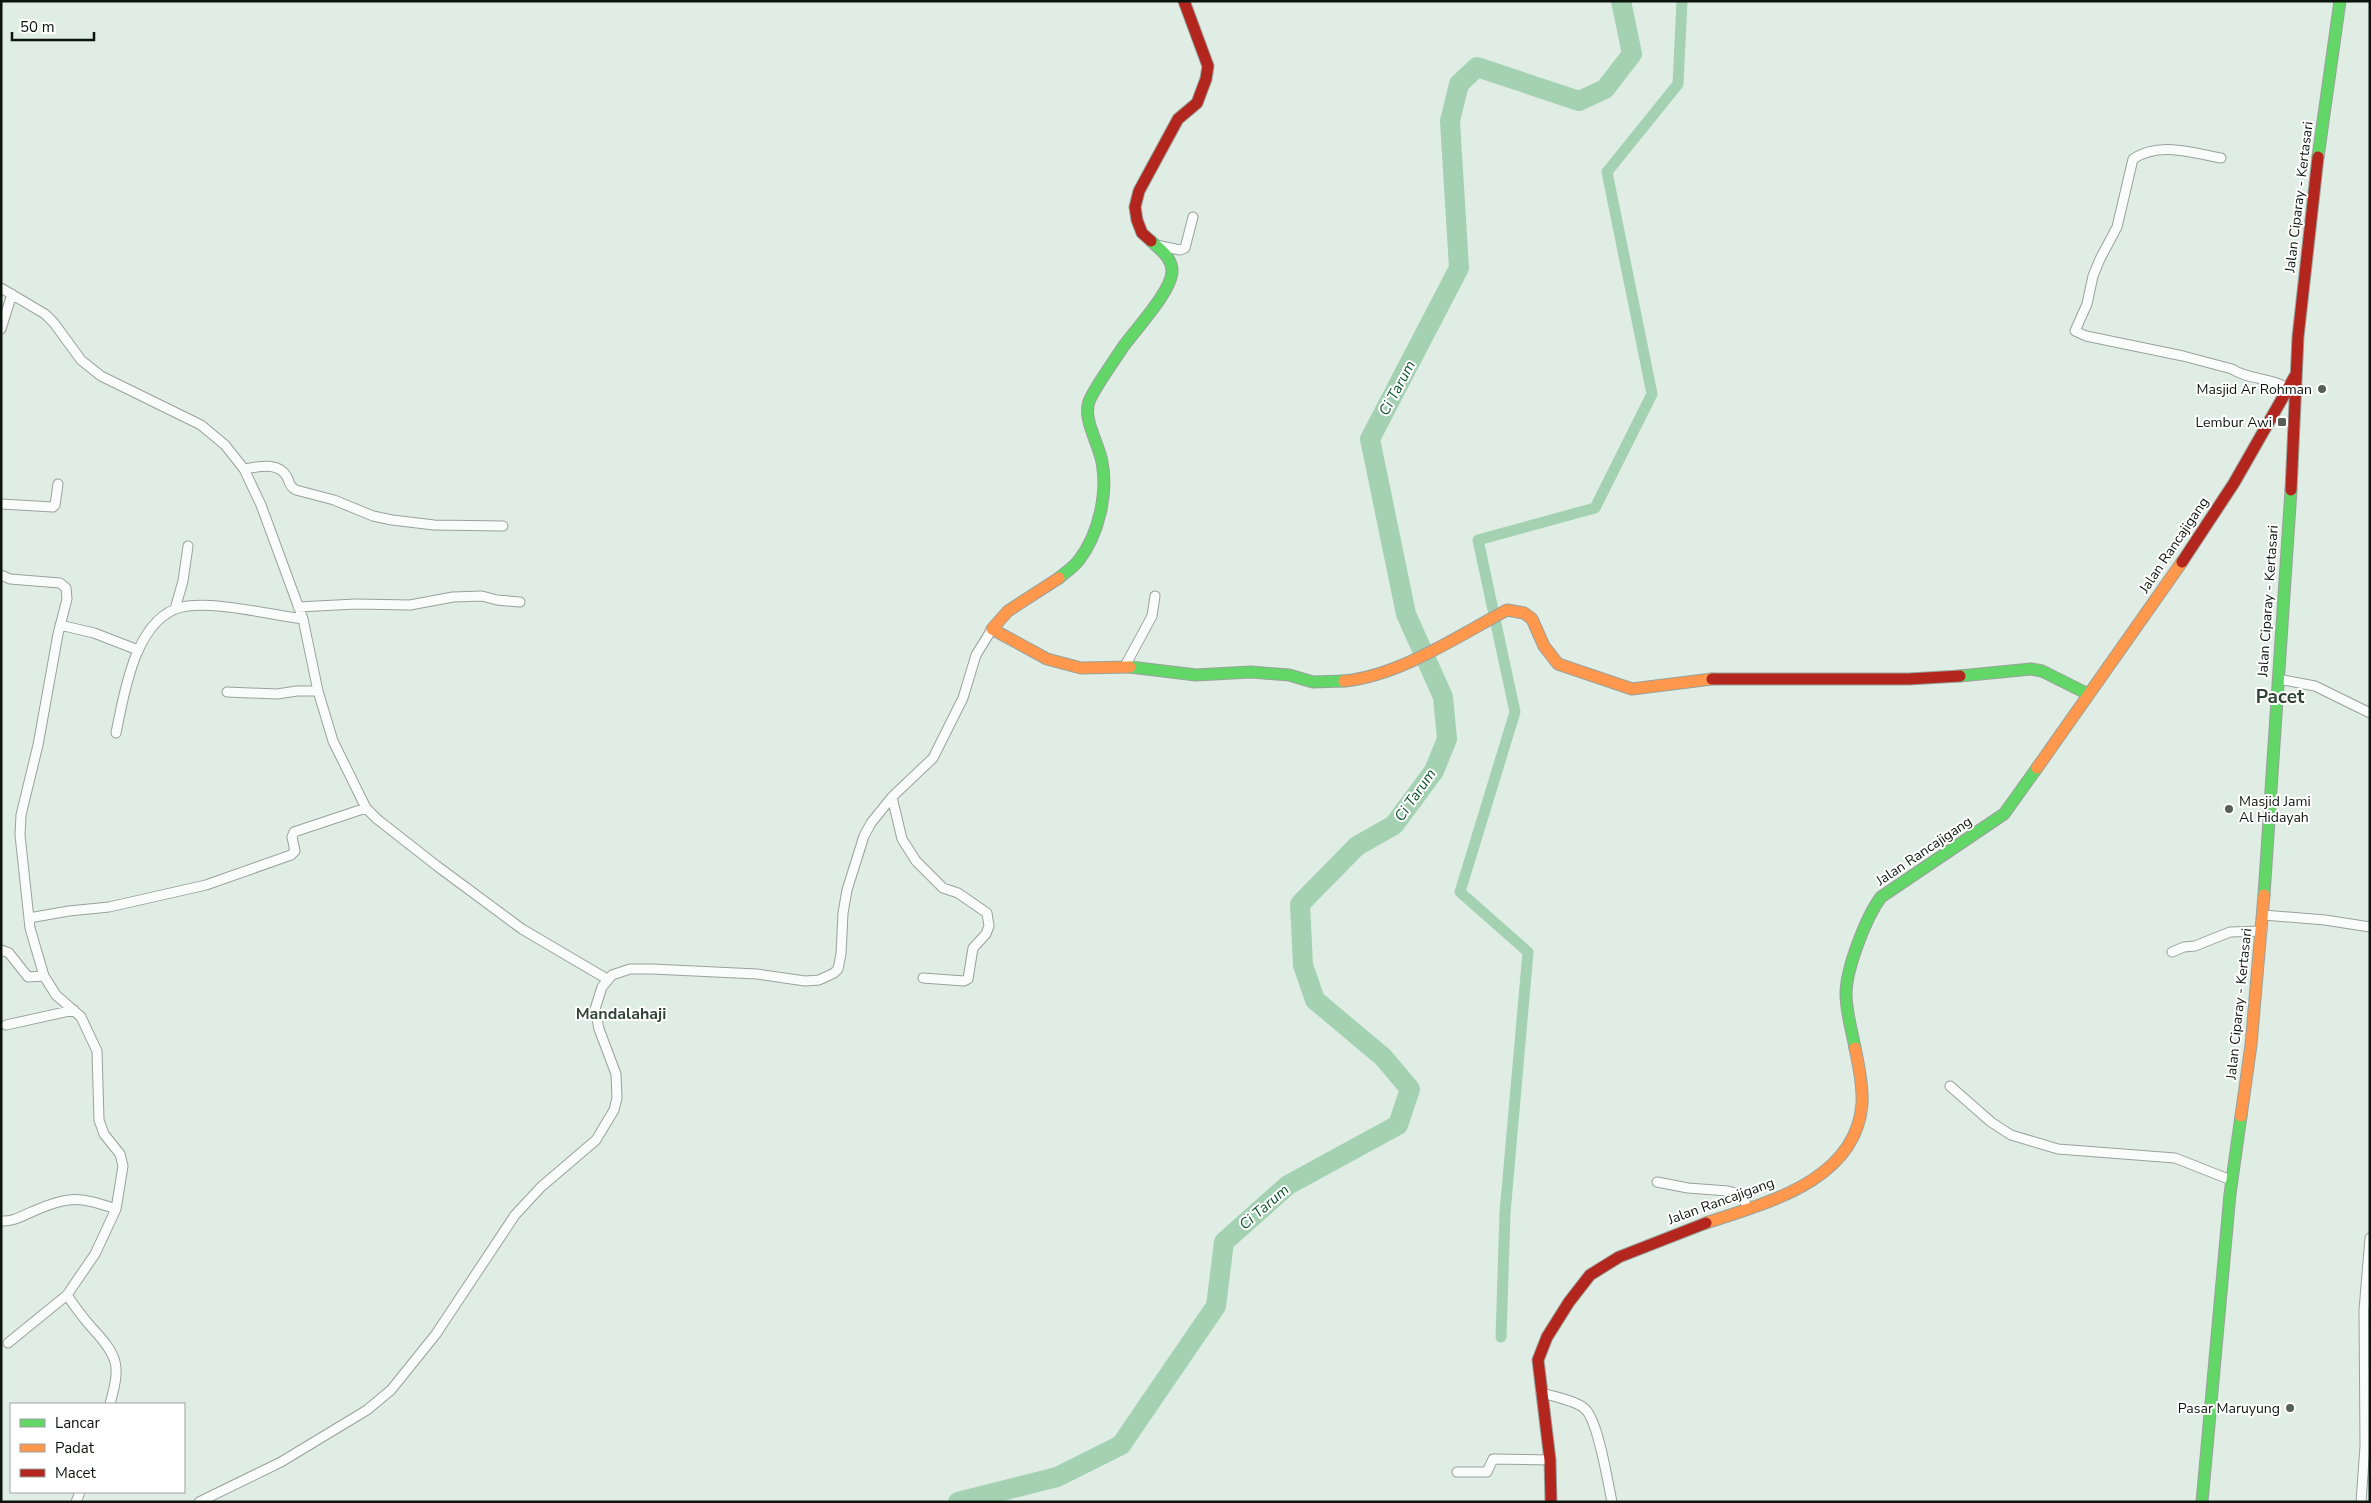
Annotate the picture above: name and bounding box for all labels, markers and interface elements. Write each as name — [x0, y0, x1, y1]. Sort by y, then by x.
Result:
scale bar — [12, 10, 95, 42]
text: 50 m — [20, 17, 55, 37]
street label: Jalan Ciparay - Kertasari — [2280, 120, 2318, 275]
water label: Ci Tarum — [1374, 357, 1420, 419]
place label: Masjid Ar Rohman — [2196, 380, 2312, 399]
marker: Masjid Ar Rohman — [2316, 383, 2328, 395]
place label: Lembur Awi — [2196, 413, 2272, 432]
marker: Lembur Awi — [2276, 416, 2288, 428]
street label: Jalan Rancajigang — [2134, 493, 2213, 598]
street label: Jalan Ciparay - Kertasari — [2253, 524, 2283, 679]
district label: Pacet — [2256, 684, 2305, 710]
water label: Ci Tarum — [1390, 765, 1440, 825]
place label: Masjid Jami Al Hidayah — [2239, 792, 2311, 827]
marker: Masjid Jami Al Hidayah — [2223, 803, 2235, 815]
street label: Jalan Rancajigang — [1871, 812, 1976, 891]
street label: Jalan Ciparay - Kertasari — [2221, 927, 2256, 1082]
district label: Mandalahaji — [576, 1003, 666, 1025]
street label: Jalan Rancajigang — [1664, 1173, 1777, 1229]
water label: Ci Tarum — [1235, 1180, 1293, 1234]
place label: Pasar Maruyung — [2178, 1399, 2280, 1418]
marker: Pasar Maruyung — [2284, 1402, 2296, 1414]
legend — [10, 1403, 185, 1493]
text: Lancar — [55, 1413, 100, 1433]
text: Padat — [55, 1438, 95, 1458]
text: Macet — [55, 1463, 97, 1483]

